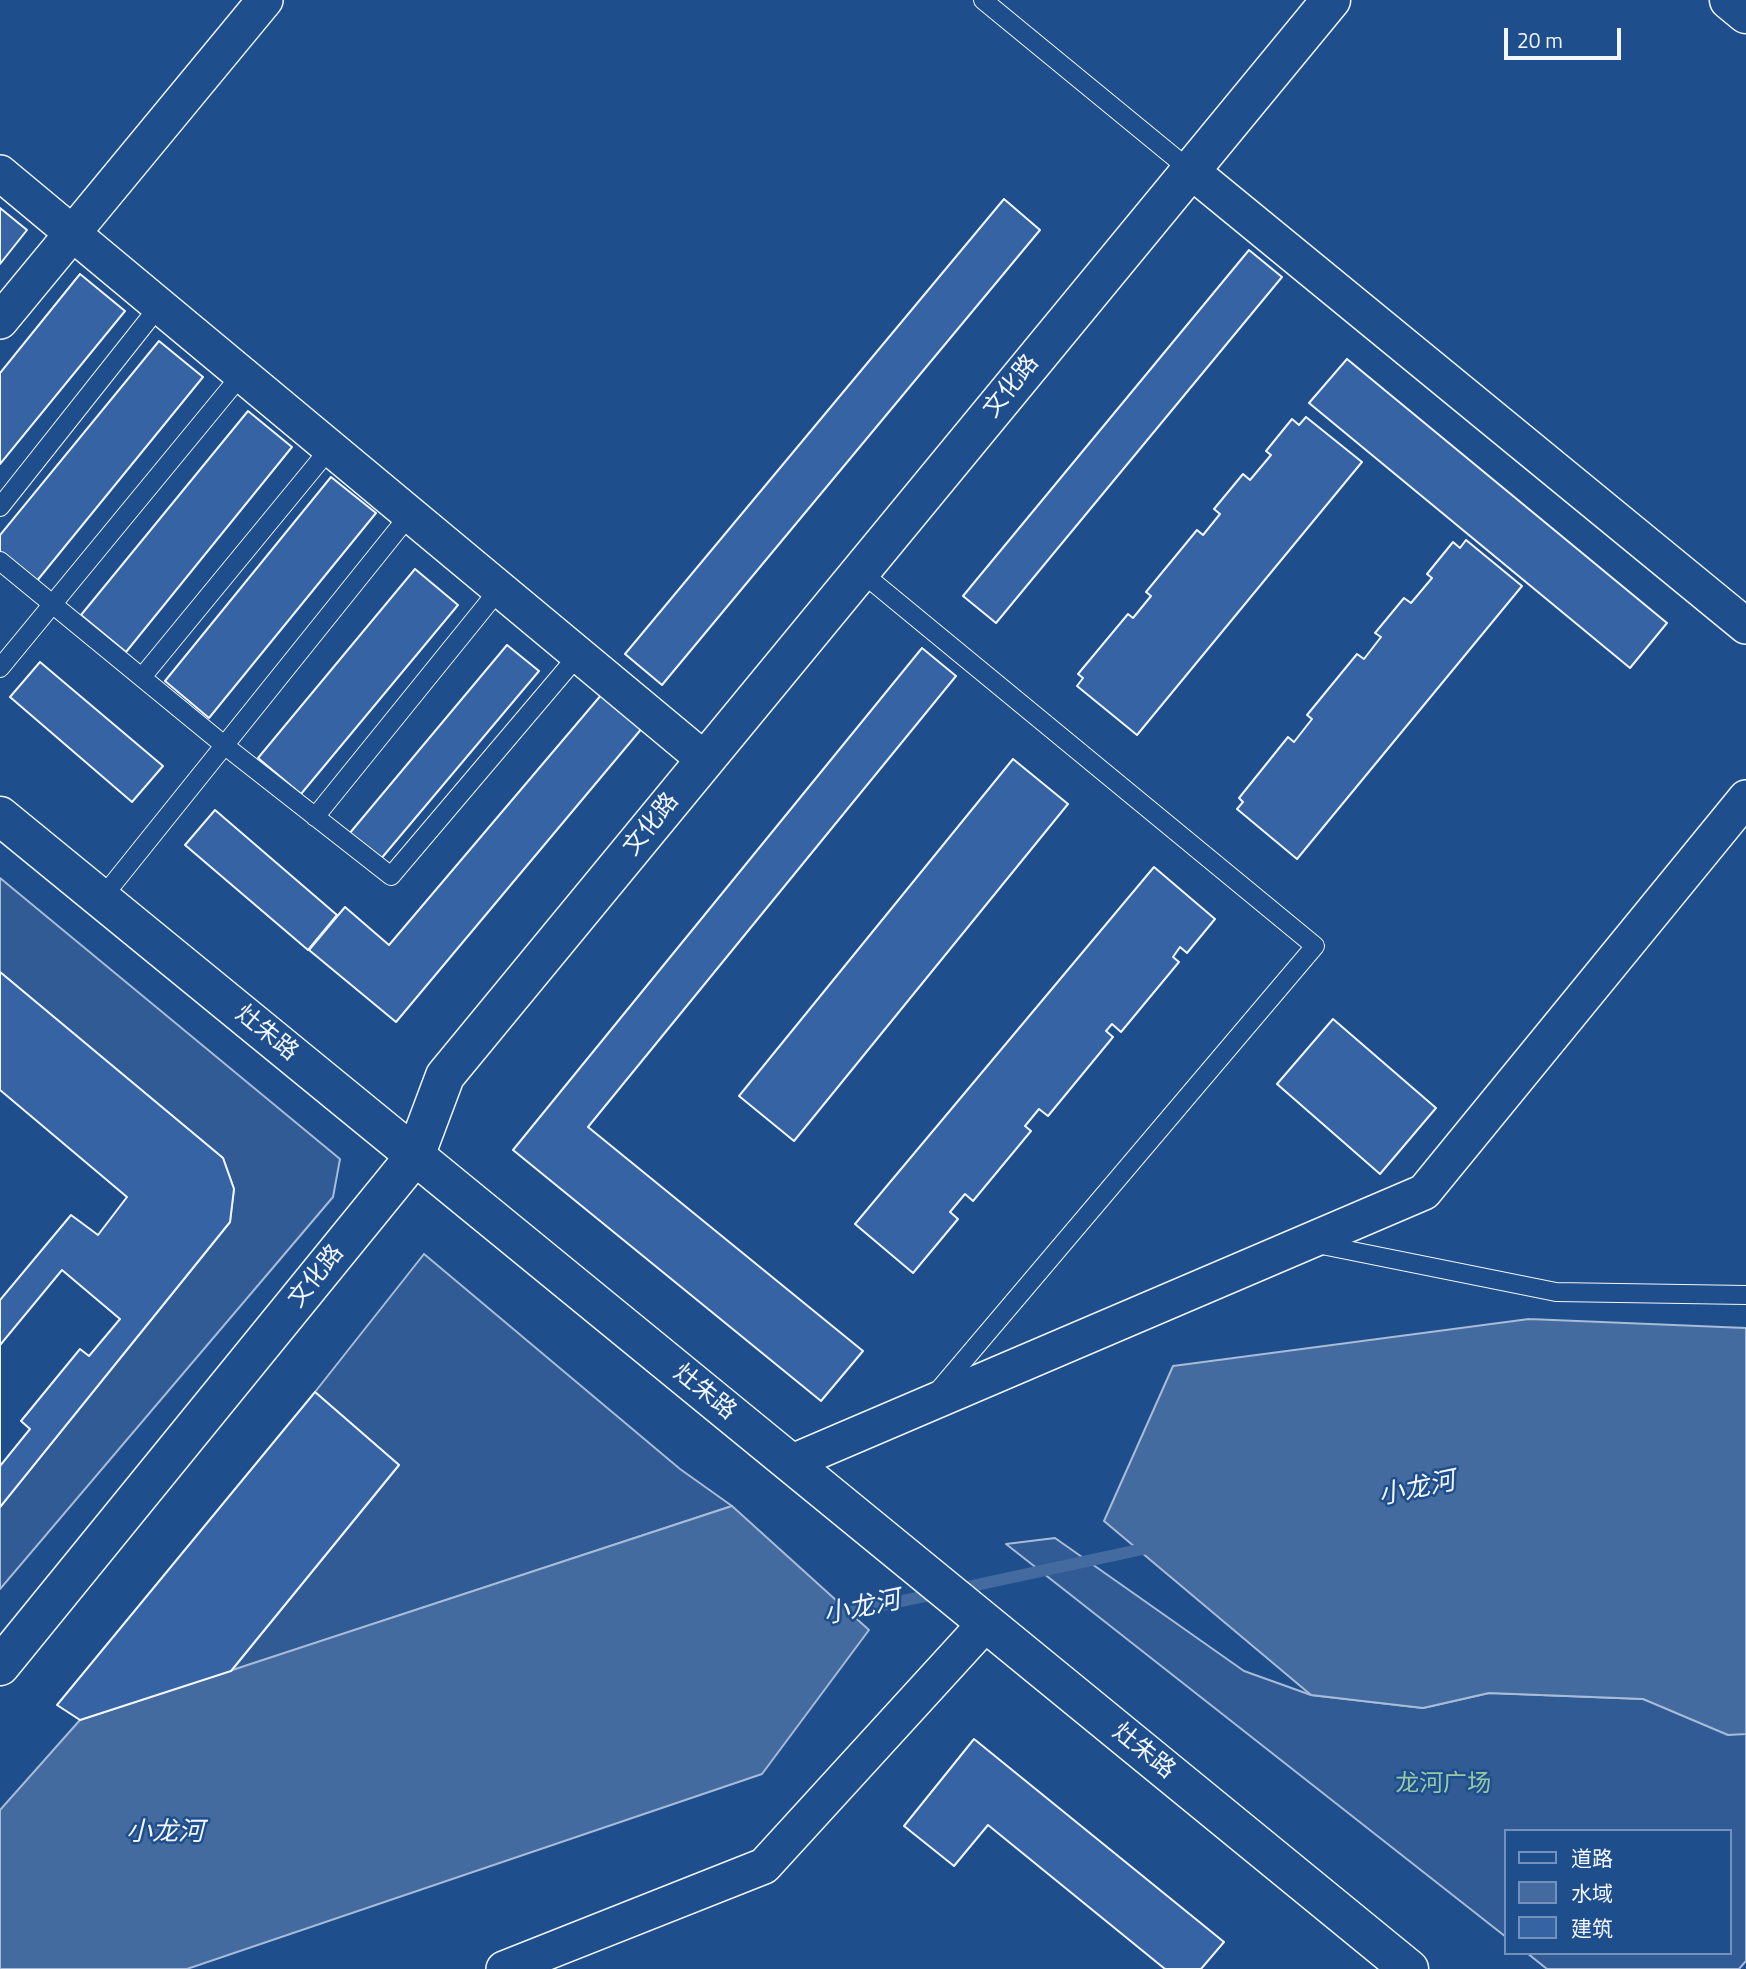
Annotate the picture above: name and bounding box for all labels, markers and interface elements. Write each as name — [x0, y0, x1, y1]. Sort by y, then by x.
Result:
scale bar — [1508, 14, 1625, 58]
text: 20 m — [1517, 24, 1563, 56]
street label: 文化路 — [978, 350, 1046, 424]
street label: 文化路 — [618, 788, 686, 862]
street label: 灶朱路 — [229, 1000, 303, 1068]
street label: 文化路 — [283, 1240, 351, 1314]
street label: 灶朱路 — [667, 1359, 741, 1427]
water label: 小龙河 — [1376, 1467, 1458, 1513]
water label: 小龙河 — [821, 1586, 903, 1632]
street label: 灶朱路 — [1106, 1718, 1180, 1786]
park label: 龙河广场 — [1395, 1771, 1491, 1799]
water label: 小龙河 — [126, 1818, 204, 1850]
legend — [1504, 1829, 1732, 1955]
text: 道路 — [1571, 1842, 1613, 1874]
text: 水域 — [1571, 1877, 1613, 1909]
text: 建筑 — [1571, 1912, 1613, 1944]

